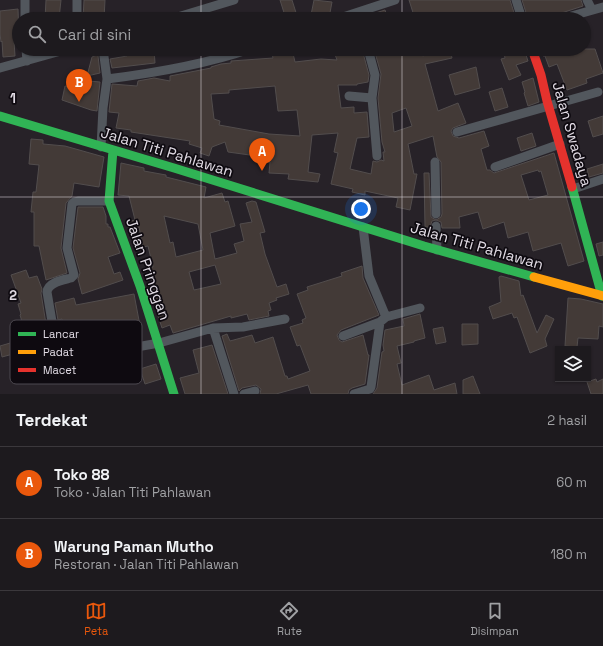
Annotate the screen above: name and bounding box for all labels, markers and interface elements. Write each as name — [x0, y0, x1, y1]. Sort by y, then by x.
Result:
search box — [12, 12, 591, 56]
icon: search — [26, 23, 48, 45]
text: Cari di sini — [58, 25, 131, 44]
pin: B — [66, 69, 92, 102]
street label: Jalan Swadaya — [548, 79, 597, 189]
text: 1 — [10, 90, 16, 107]
street label: Jalan Titi Pahlawan — [99, 122, 236, 181]
pin: A — [249, 138, 275, 171]
your location — [351, 199, 371, 219]
street label: Jalan Pringgan — [122, 215, 175, 323]
street label: Jalan Titi Pahlawan — [408, 217, 546, 274]
text: 2 — [9, 287, 17, 304]
legend — [10, 320, 142, 384]
text: Lancar — [43, 327, 79, 341]
text: Padat — [43, 345, 74, 359]
map controls — [555, 346, 591, 382]
button: layers — [555, 346, 591, 382]
text: Macet — [43, 363, 77, 377]
text: Terdekat — [16, 409, 88, 431]
text: 2 hasil — [547, 412, 587, 429]
text: Toko 88 — [54, 465, 110, 484]
text: A — [25, 474, 33, 491]
text: 60 m — [556, 474, 587, 491]
text: Toko · Jalan Titi Pahlawan — [54, 484, 211, 501]
text: Warung Paman Mutho — [54, 537, 214, 556]
text: B — [25, 546, 33, 563]
text: 180 m — [551, 546, 587, 563]
text: Restoran · Jalan Titi Pahlawan — [54, 556, 239, 573]
tab: Peta — [84, 600, 108, 638]
tab: Rute — [277, 600, 302, 638]
tab: Disimpan — [471, 600, 519, 638]

